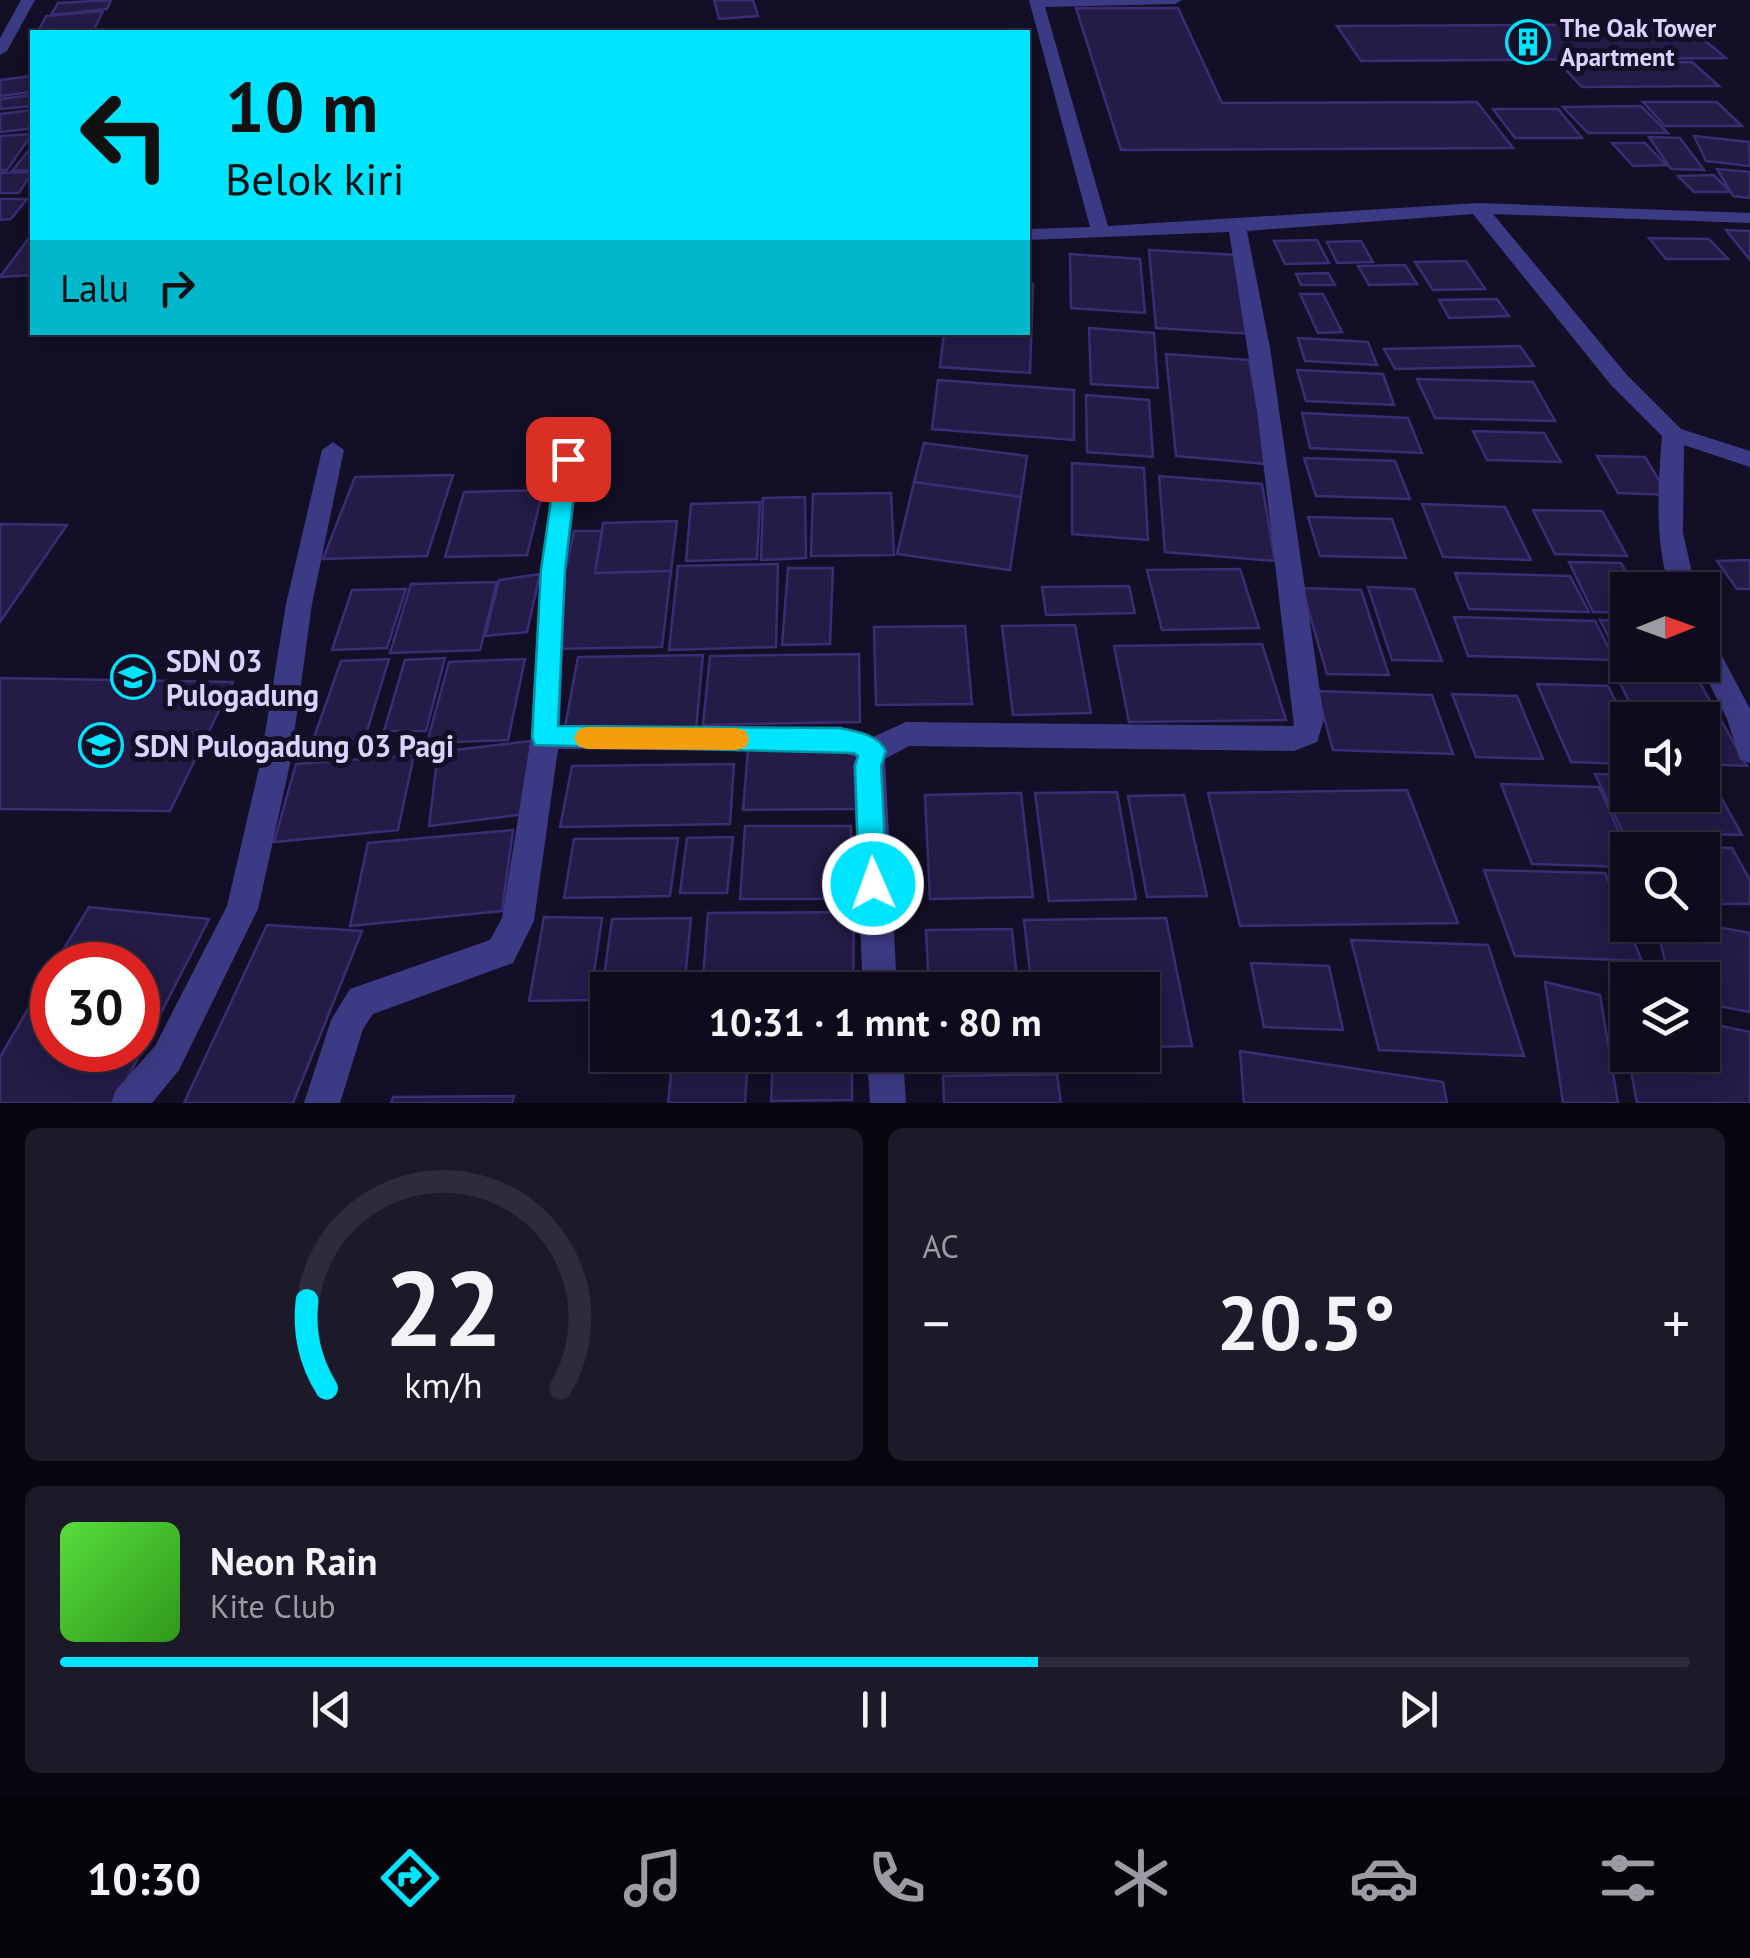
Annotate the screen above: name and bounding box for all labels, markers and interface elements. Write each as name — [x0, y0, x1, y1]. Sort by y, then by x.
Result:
place label: The Oak Tower Apartment — [1560, 12, 1716, 73]
building icon: The Oak Tower Apartment — [1505, 19, 1551, 65]
text: 10 m — [225, 61, 378, 151]
icon: left — [60, 70, 190, 200]
text: Belok kiri — [225, 149, 405, 207]
icon: right — [149, 260, 204, 315]
text: Lalu — [60, 263, 129, 312]
pin — [526, 417, 611, 502]
icon: arrive — [541, 432, 596, 487]
north arrow — [1610, 572, 1720, 682]
map controls — [1610, 572, 1720, 1072]
place label: SDN 03 Pulogadung — [166, 641, 319, 714]
school or university icon: SDN 03 Pulogadung — [110, 654, 156, 700]
button: sound — [1610, 702, 1720, 812]
school or university icon: SDN Pulogadung 03 Pagi — [78, 722, 124, 768]
place label: SDN Pulogadung 03 Pagi — [134, 726, 454, 765]
position arrow — [821, 832, 925, 936]
button: search — [1610, 832, 1720, 942]
speed limit sign: 30 — [30, 942, 160, 1072]
button: layers — [1610, 962, 1720, 1072]
text: 10:31 · 1 mnt · 80 m — [708, 997, 1042, 1046]
text: AC — [923, 1225, 959, 1267]
text: 22 — [385, 1240, 503, 1375]
text: 20.5° — [1217, 1274, 1396, 1371]
text: − — [923, 1287, 950, 1358]
text: + — [1662, 1287, 1690, 1358]
text: km/h — [405, 1362, 483, 1408]
text: Neon Rain — [210, 1536, 377, 1585]
text: Kite Club — [210, 1585, 336, 1627]
icon: previous — [304, 1682, 359, 1737]
icon: pause — [847, 1682, 902, 1737]
icon: next — [1391, 1682, 1446, 1737]
icon: directions — [375, 1843, 445, 1913]
icon: music — [618, 1843, 688, 1913]
icon: phone — [862, 1843, 932, 1913]
icon: climate — [1106, 1843, 1176, 1913]
icon: car — [1349, 1843, 1419, 1913]
icon: filters — [1593, 1843, 1663, 1913]
text: 10:30 — [87, 1849, 201, 1907]

